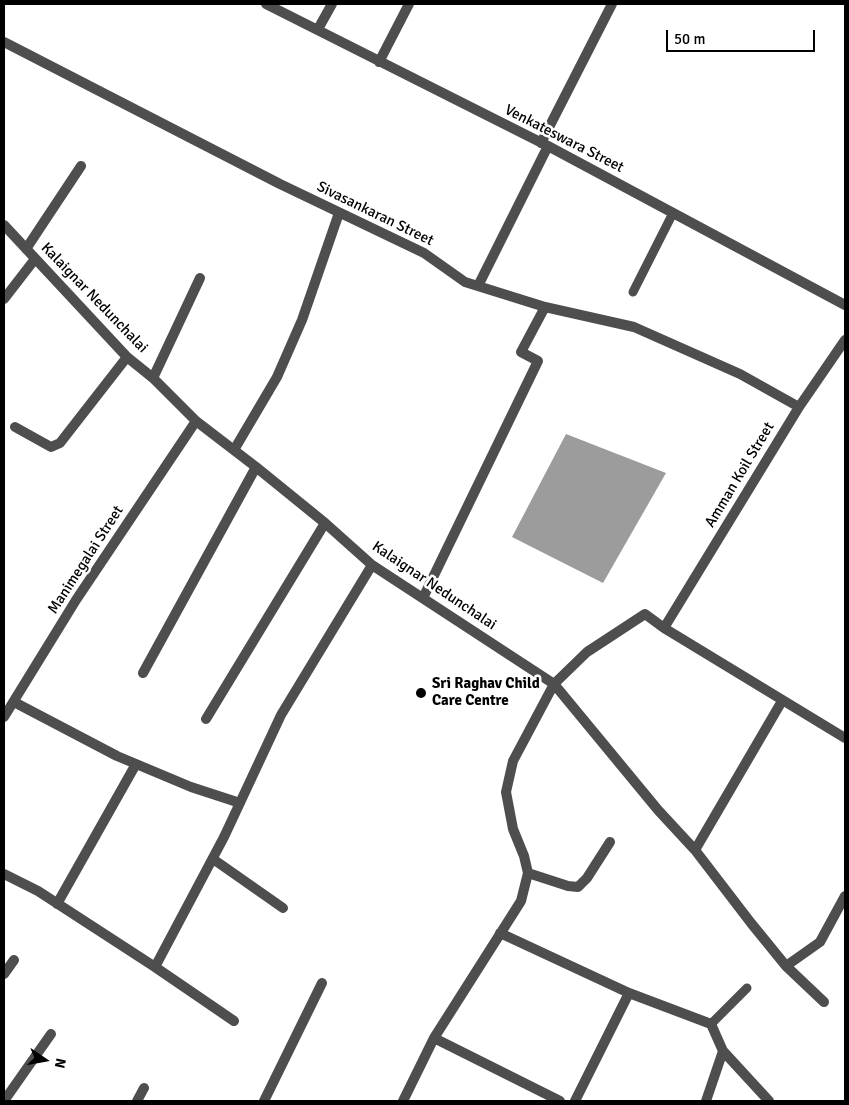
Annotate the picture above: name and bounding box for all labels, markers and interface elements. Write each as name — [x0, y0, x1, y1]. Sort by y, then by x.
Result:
scale bar — [669, 20, 818, 52]
text: 50 m — [674, 30, 705, 48]
street label: Venkateswara Street — [501, 101, 627, 177]
street label: Sivasankaran Street — [314, 178, 436, 250]
street label: Kalaignar Nedunchalai — [37, 239, 151, 357]
street label: Amman Koil Street — [702, 419, 778, 531]
street label: Manimegalai Street — [44, 502, 128, 618]
street label: Kalaignar Nedunchalai — [368, 538, 500, 634]
place label: Sri Raghav Child Care Centre — [432, 675, 540, 710]
marker: Sri Raghav Child Care Centre — [414, 686, 428, 700]
north arrow — [20, 1035, 70, 1085]
text: N — [51, 1057, 69, 1070]

